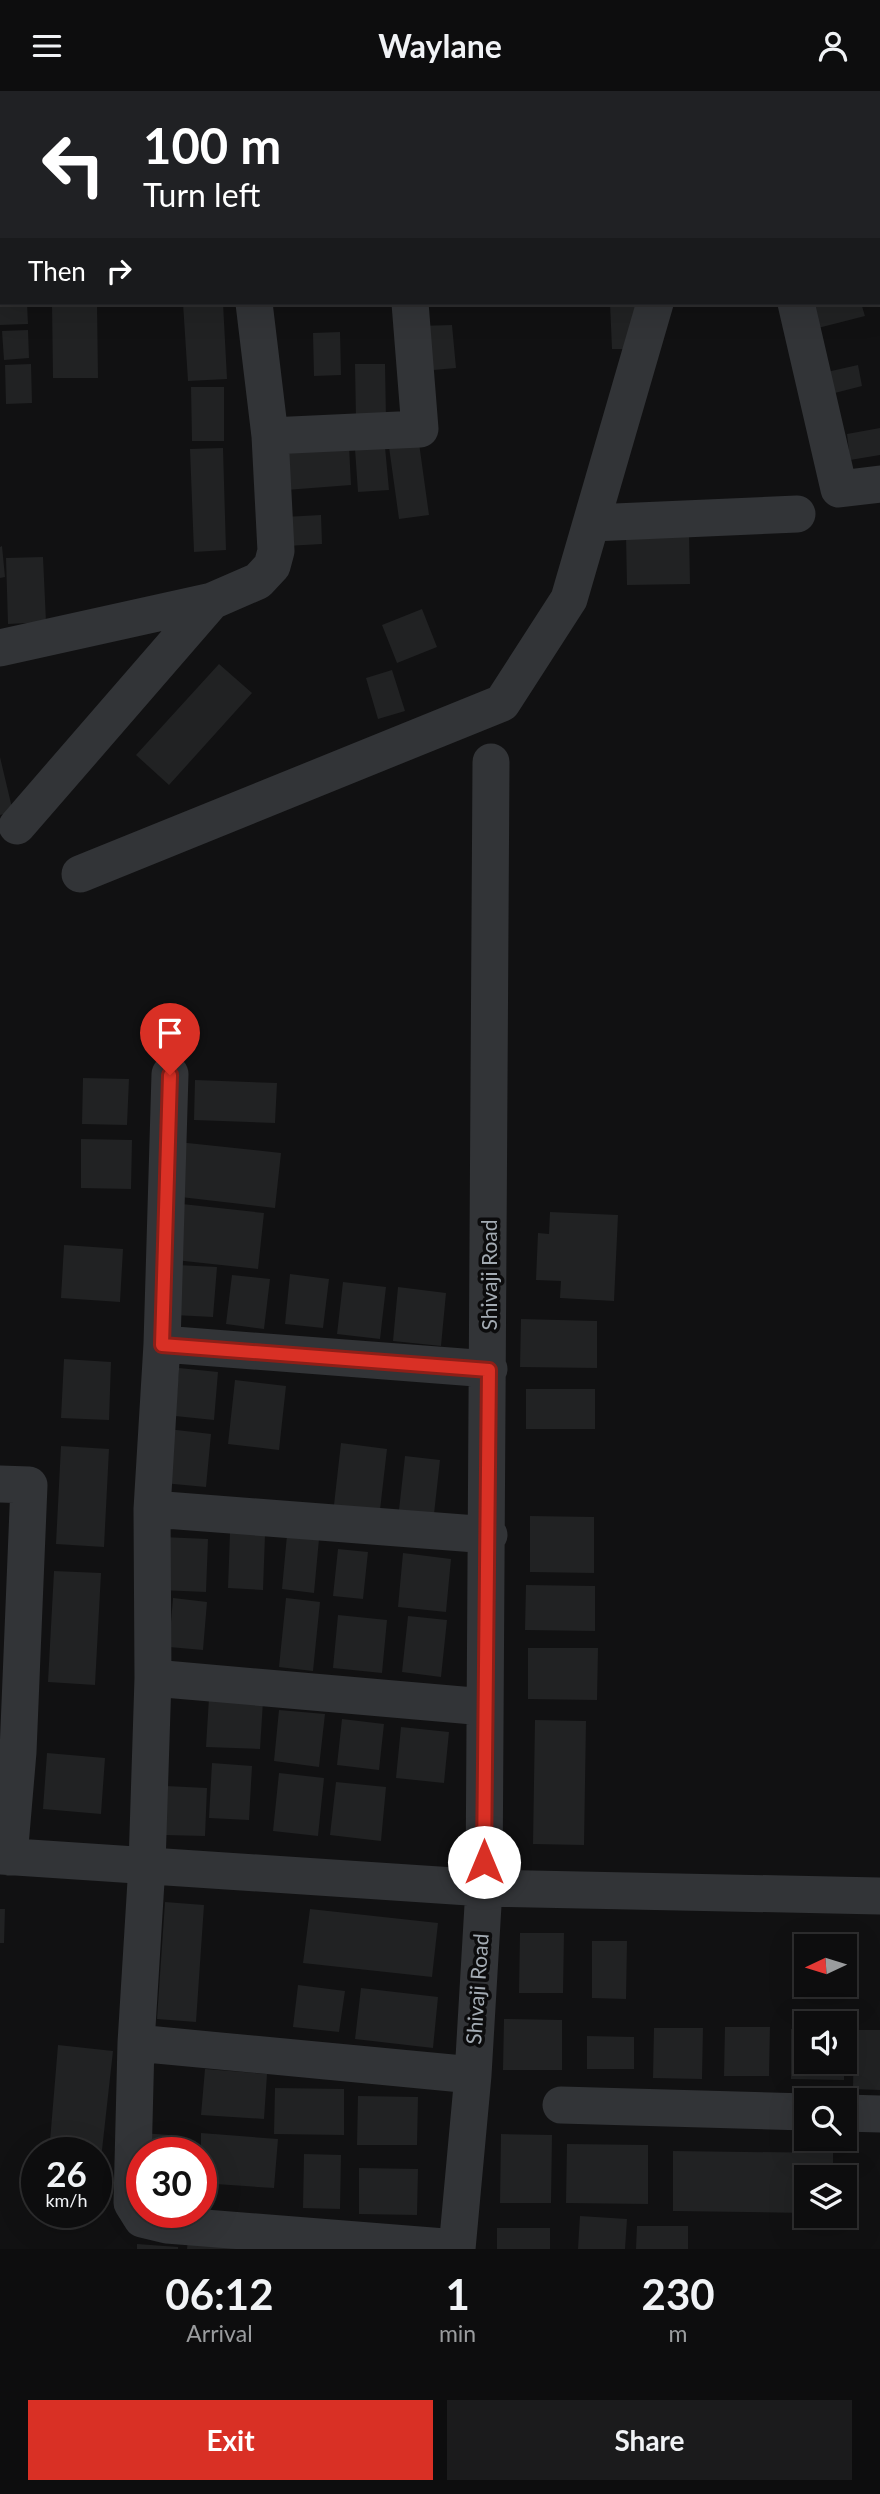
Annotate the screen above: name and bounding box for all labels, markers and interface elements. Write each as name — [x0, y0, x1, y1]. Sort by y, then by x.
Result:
text: Waylane — [378, 26, 502, 65]
icon: menu — [28, 27, 66, 65]
icon: person — [814, 27, 852, 65]
text: 100 m — [143, 116, 281, 174]
icon: left — [28, 119, 119, 210]
text: Turn left — [143, 175, 260, 214]
icon: right — [100, 252, 138, 290]
text: Then — [28, 255, 86, 287]
pin — [140, 1003, 200, 1075]
icon: arrive — [151, 1014, 189, 1052]
street label: Shivaji Road — [476, 1219, 501, 1331]
position arrow — [447, 1825, 521, 1899]
street label: Shivaji Road — [460, 1933, 493, 2045]
north arrow — [794, 1934, 858, 1997]
map controls — [794, 1934, 857, 2228]
button: sound — [794, 2011, 857, 2074]
button: search — [794, 2088, 857, 2151]
speed limit sign: 30 — [126, 2137, 217, 2228]
text: 26 — [46, 2152, 87, 2194]
button: layers — [794, 2165, 857, 2228]
text: km/h — [45, 2189, 88, 2211]
text: 06:12 — [165, 2269, 274, 2319]
text: 1 — [445, 2269, 470, 2319]
text: 230 — [642, 2269, 715, 2319]
text: Arrival — [186, 2319, 253, 2347]
text: min — [439, 2319, 476, 2347]
text: m — [669, 2319, 688, 2347]
button: Exit — [28, 2400, 433, 2480]
button: Share — [447, 2400, 852, 2480]

